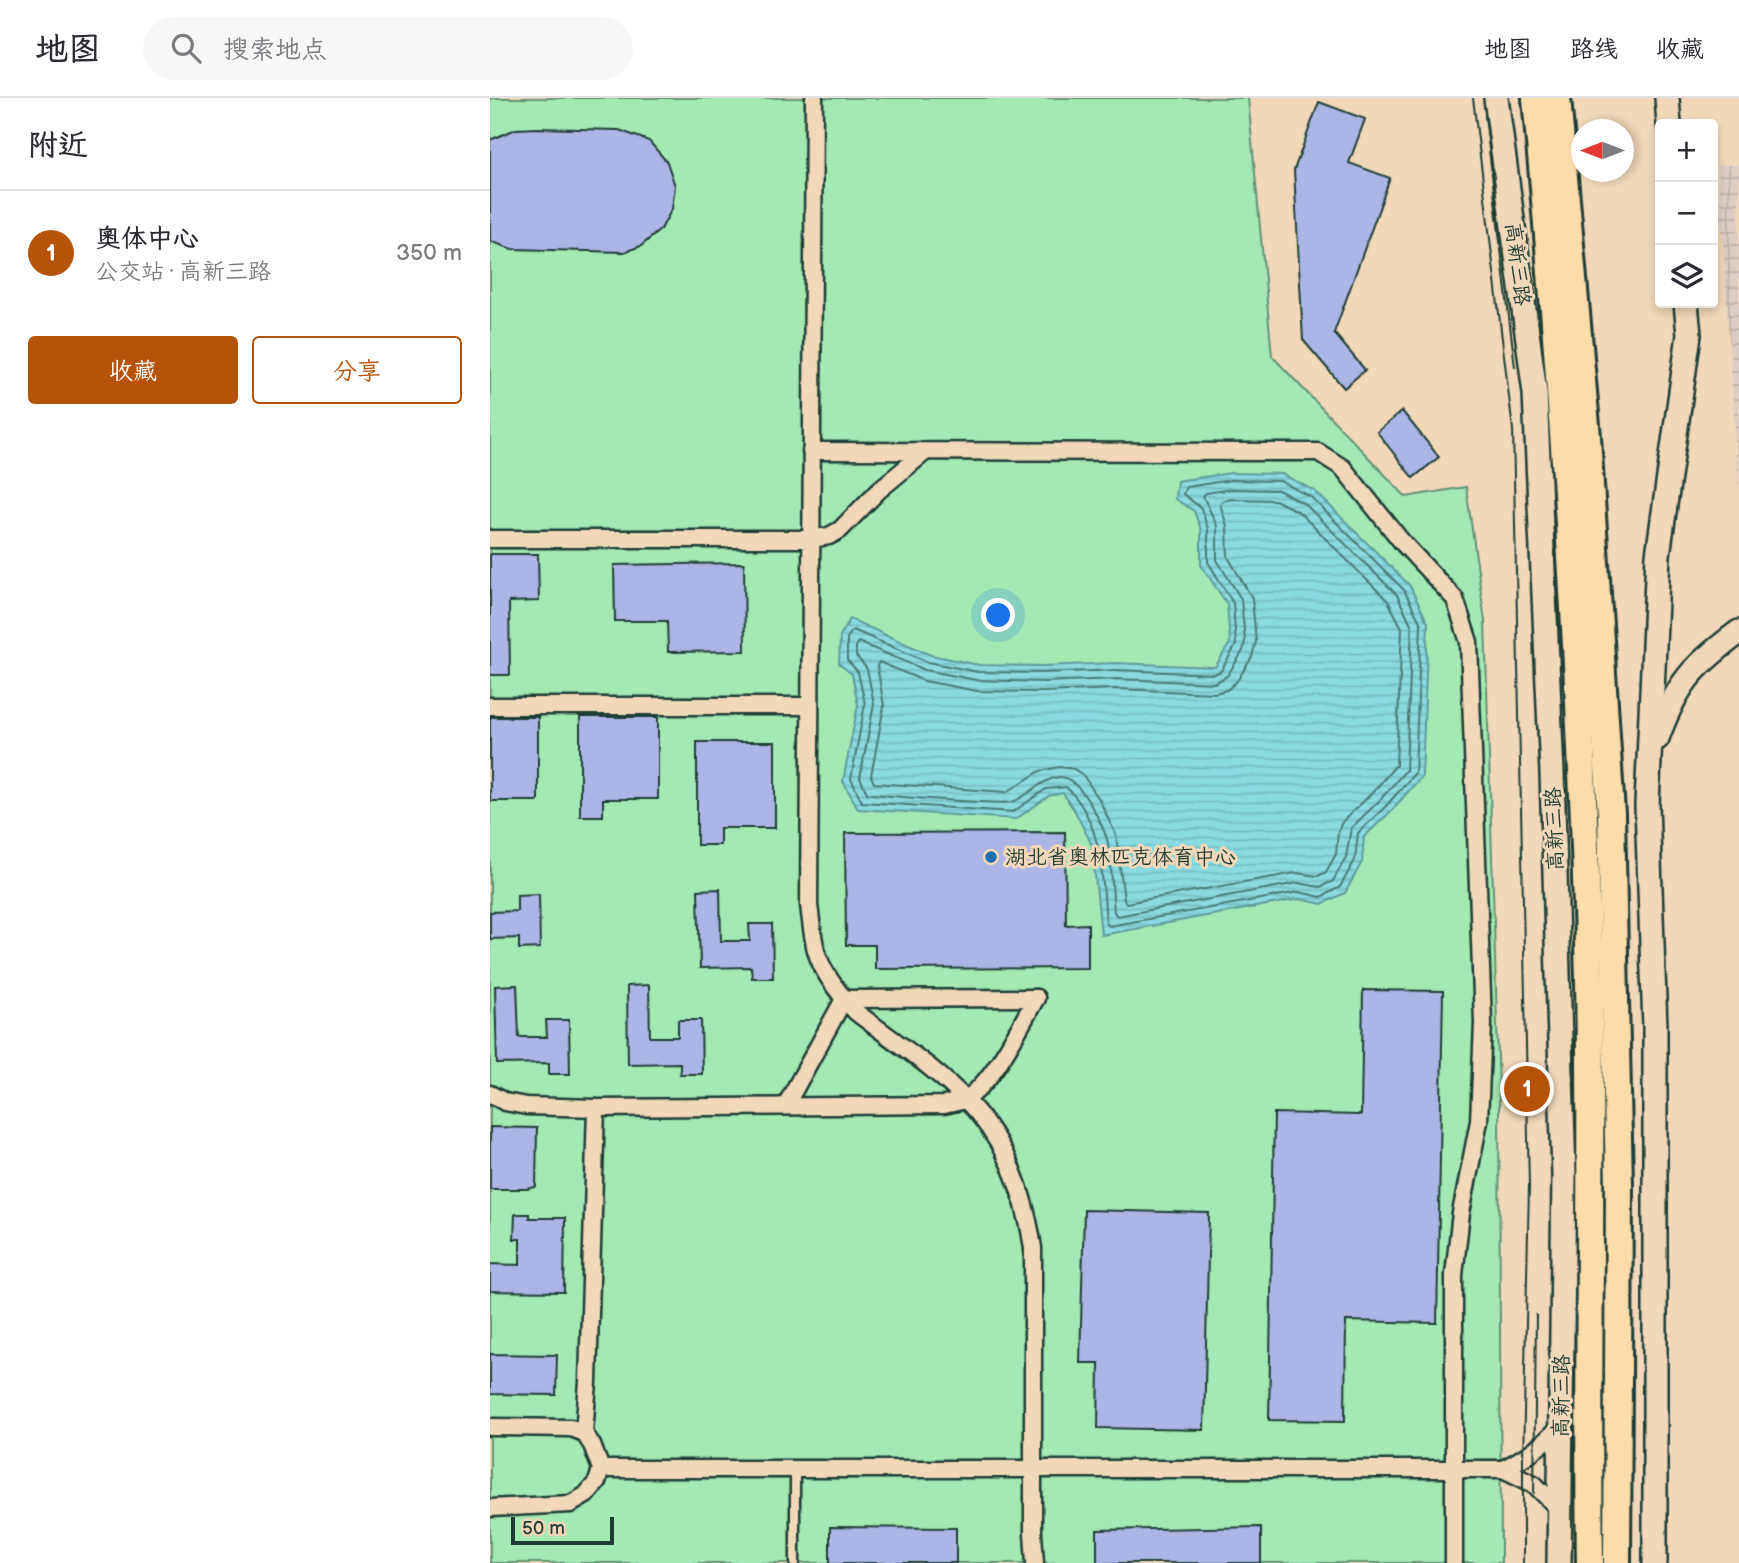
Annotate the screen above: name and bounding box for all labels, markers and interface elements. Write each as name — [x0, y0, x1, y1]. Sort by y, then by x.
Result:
search box — [143, 17, 633, 80]
icon: search — [167, 29, 205, 67]
text: 地图 — [35, 30, 101, 70]
text: 搜索地点 — [223, 35, 327, 66]
text: 地图 — [1484, 35, 1532, 64]
text: 路线 — [1570, 35, 1618, 64]
text: 收藏 — [1656, 35, 1704, 64]
north arrow — [1571, 119, 1634, 182]
map controls — [1655, 119, 1718, 308]
button: + — [1655, 119, 1718, 182]
text: 附近 — [28, 128, 88, 164]
button: − — [1655, 182, 1718, 245]
street label: 高新三路 — [1500, 221, 1535, 307]
text: 奥体中心 — [95, 224, 199, 255]
text: 1 — [46, 239, 56, 267]
text: 350 m — [396, 239, 462, 267]
button: layers — [1655, 245, 1718, 308]
text: 公交站 · 高新三路 — [95, 258, 271, 286]
button: 收藏 — [28, 336, 238, 404]
button: 分享 — [252, 336, 462, 404]
your location — [981, 598, 1015, 632]
street label: 高新三路 — [1541, 787, 1568, 871]
place label: 湖北省奥林匹克体育中心 — [1005, 845, 1236, 870]
marker: 湖北省奥林匹克体育中心 — [983, 849, 999, 865]
pin: 1 — [1504, 1063, 1550, 1115]
street label: 高新三路 — [1548, 1354, 1575, 1438]
scale bar — [511, 1514, 614, 1546]
text: 50 m — [522, 1517, 565, 1540]

